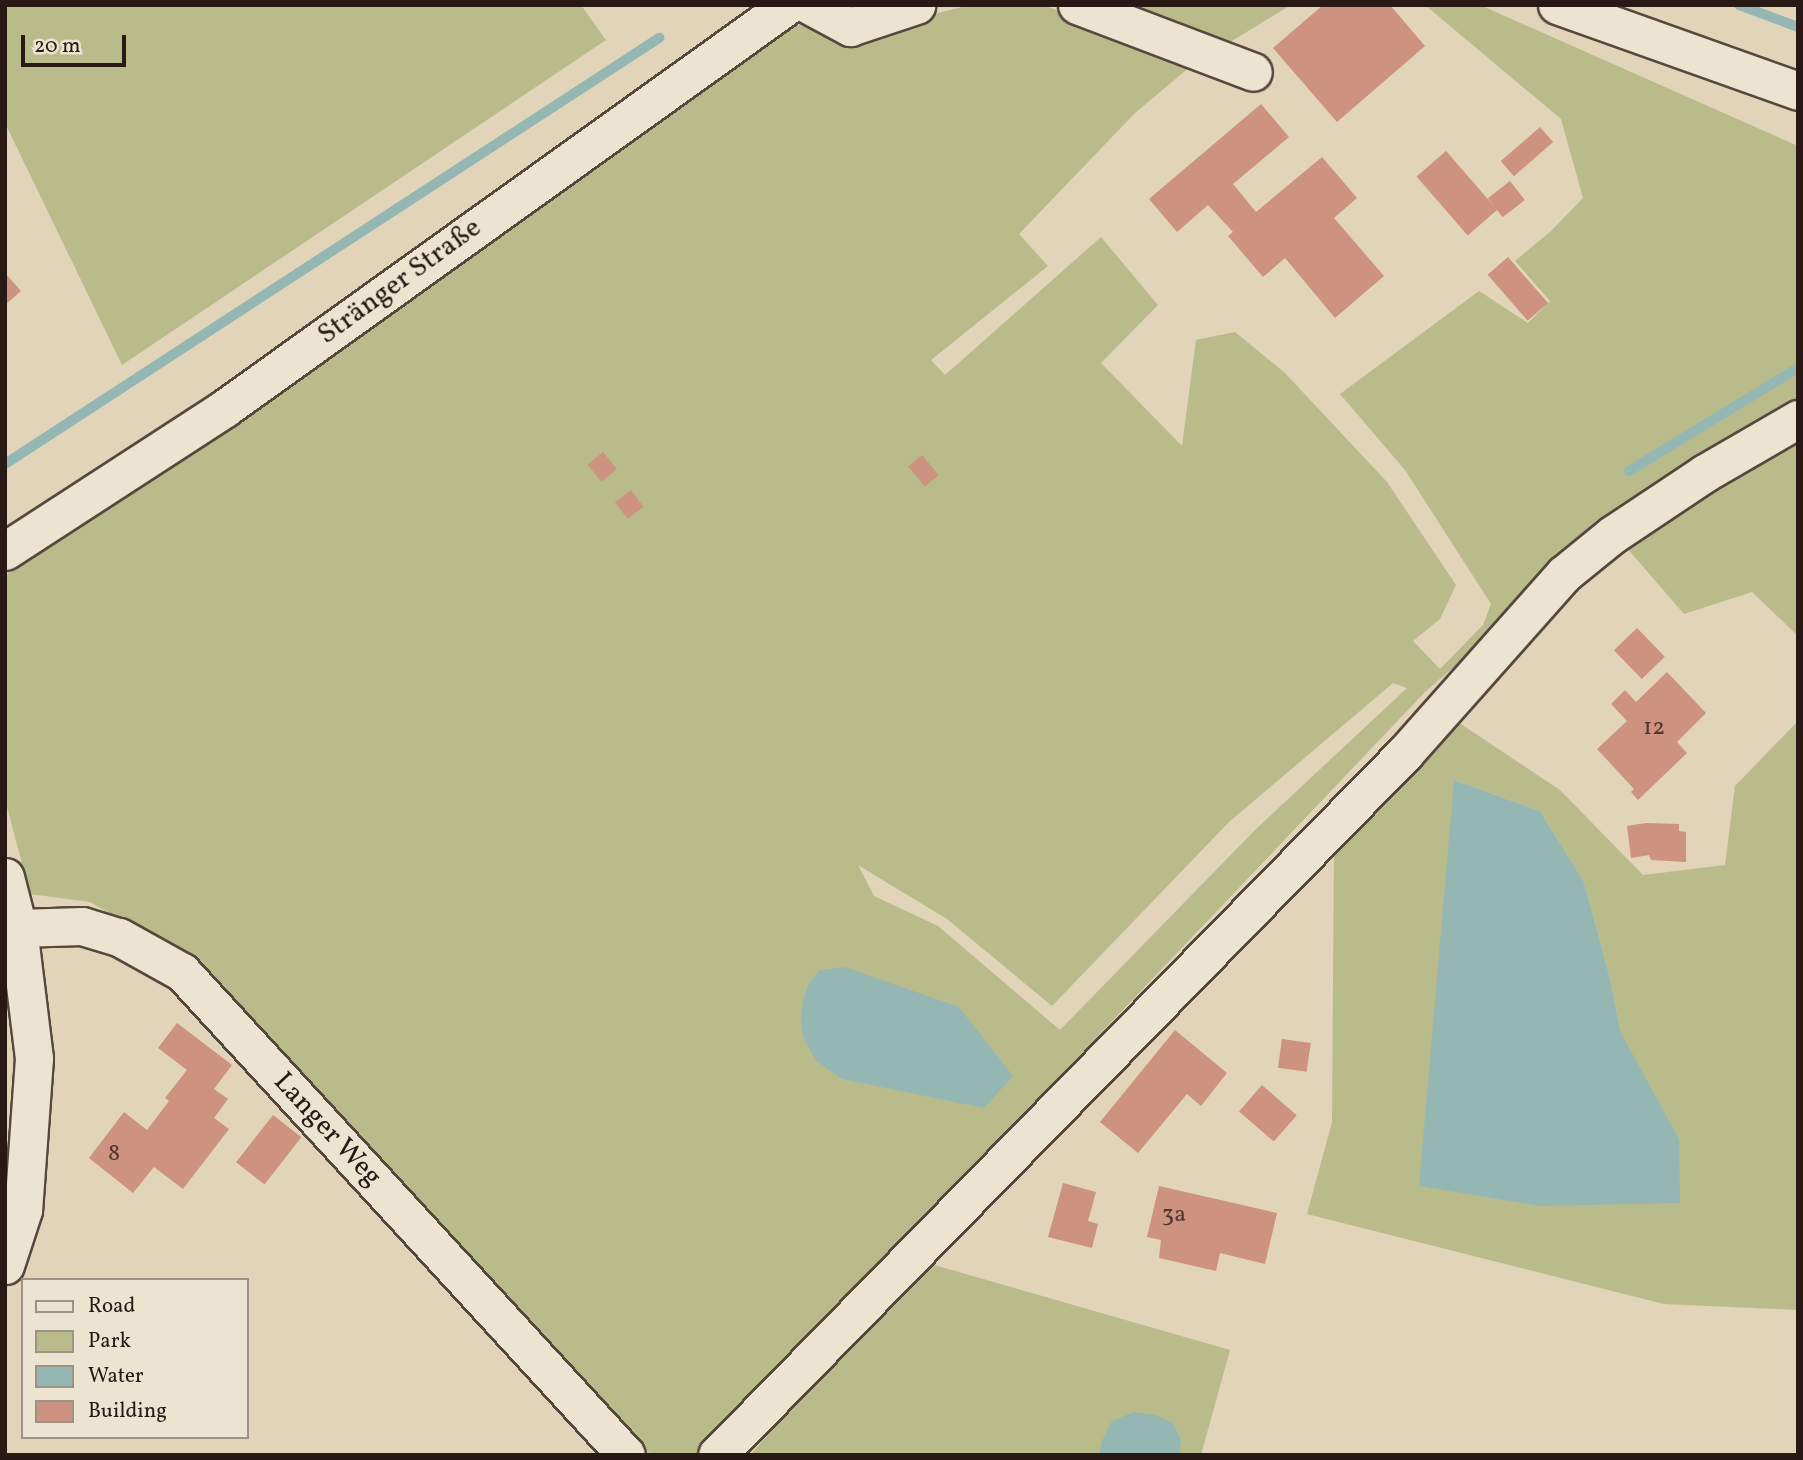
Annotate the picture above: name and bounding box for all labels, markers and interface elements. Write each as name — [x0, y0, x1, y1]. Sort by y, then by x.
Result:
scale bar — [24, 21, 130, 65]
text: 20 m — [34, 32, 80, 61]
street label: Stränger Straße — [312, 212, 488, 352]
house number: 12 — [1643, 715, 1665, 743]
street label: Langer Weg — [265, 1066, 389, 1194]
house number: 8 — [108, 1141, 120, 1169]
house number: 3a — [1162, 1202, 1186, 1230]
legend — [21, 1278, 248, 1439]
text: Road — [88, 1292, 135, 1321]
text: Park — [88, 1327, 131, 1356]
text: Water — [88, 1362, 144, 1391]
text: Building — [88, 1397, 167, 1426]

